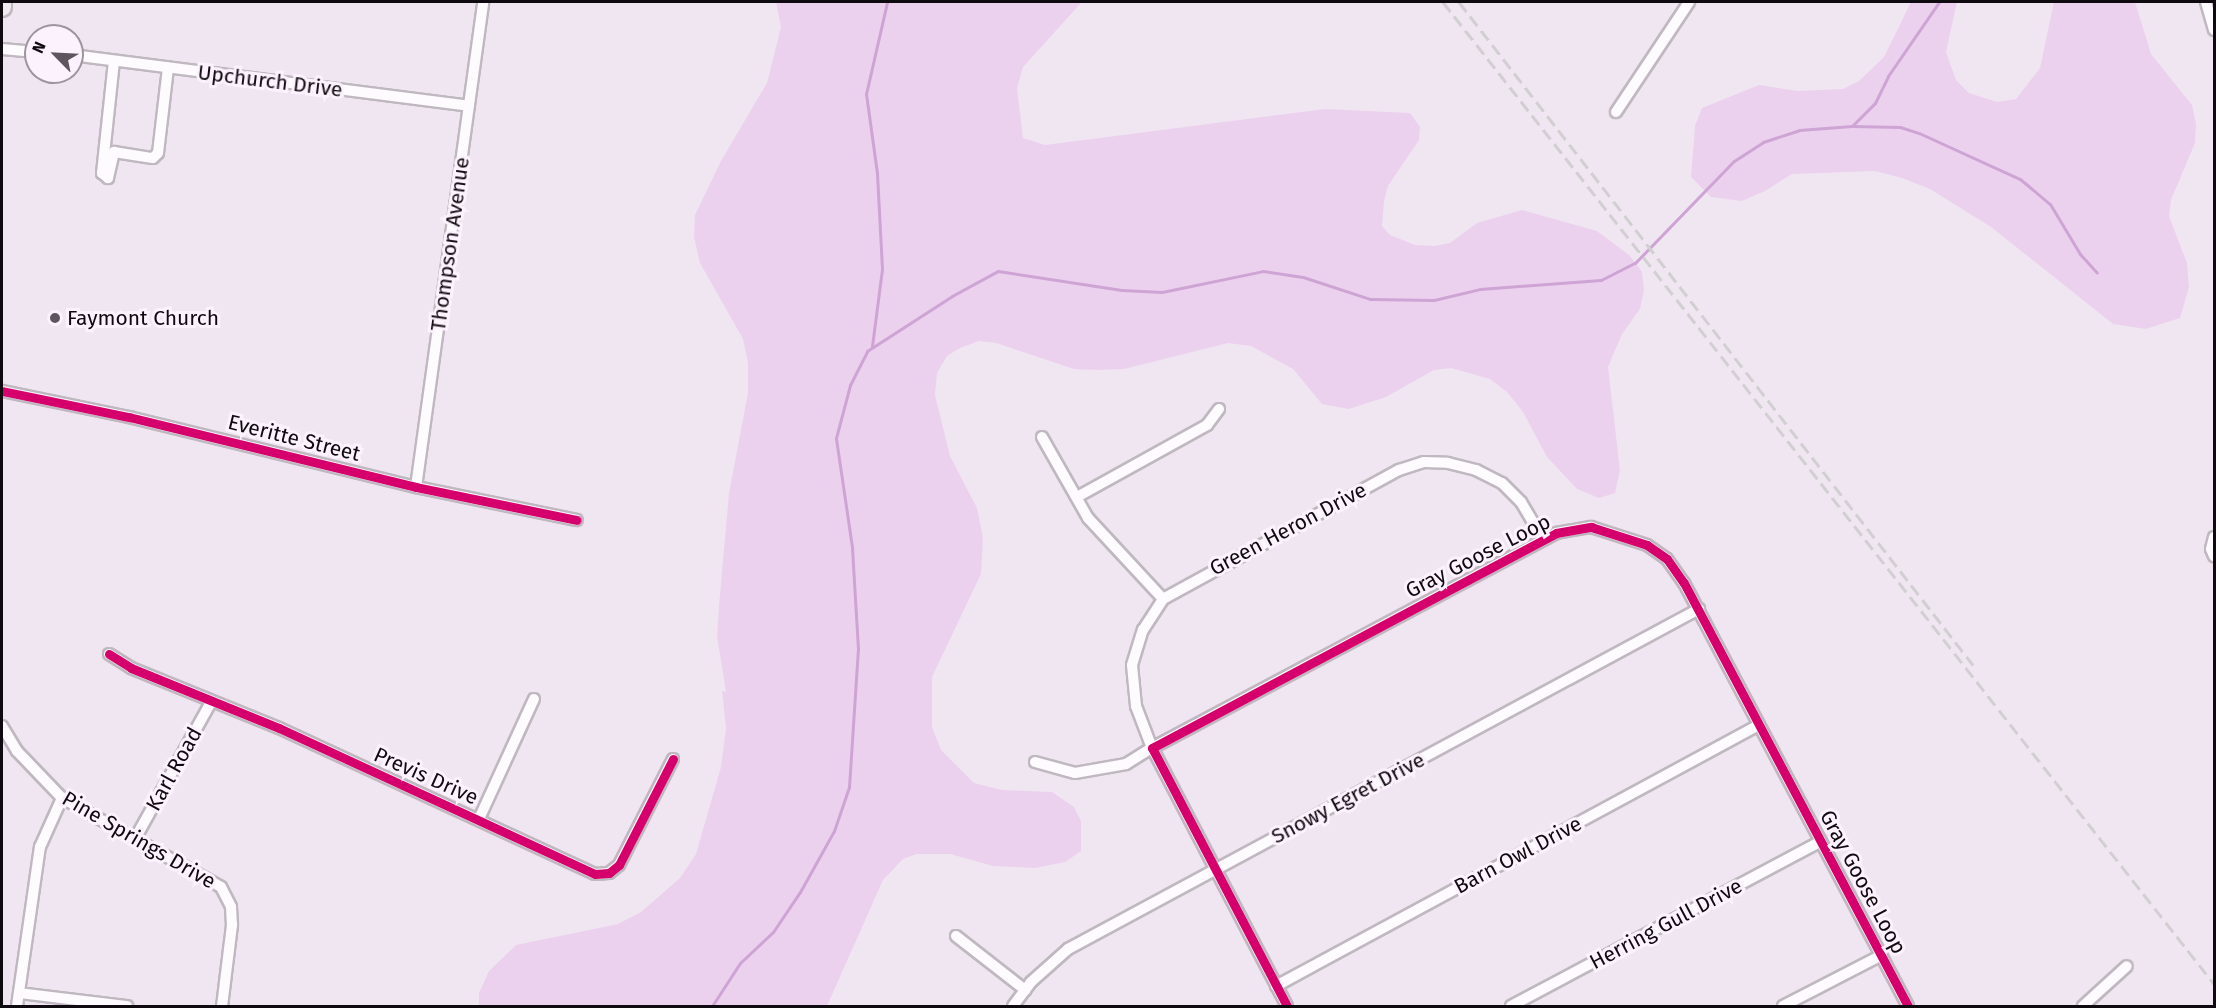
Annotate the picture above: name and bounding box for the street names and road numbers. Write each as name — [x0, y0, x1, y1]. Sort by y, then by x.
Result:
street label: Upchurch Drive — [196, 60, 344, 102]
street label: Thompson Avenue — [425, 155, 475, 333]
street label: Everitte Street — [225, 409, 363, 467]
street label: Green Heron Drive — [1205, 477, 1371, 581]
street label: Gray Goose Loop — [1401, 509, 1555, 603]
street label: Karl Road — [141, 723, 207, 815]
street label: Previs Drive — [370, 742, 482, 810]
street label: Snowy Egret Drive — [1267, 747, 1429, 849]
street label: Pine Springs Drive — [58, 786, 220, 894]
street label: Gray Goose Loop — [1815, 806, 1911, 958]
street label: Barn Owl Drive — [1450, 811, 1586, 899]
street label: Herring Gull Drive — [1585, 873, 1747, 975]

